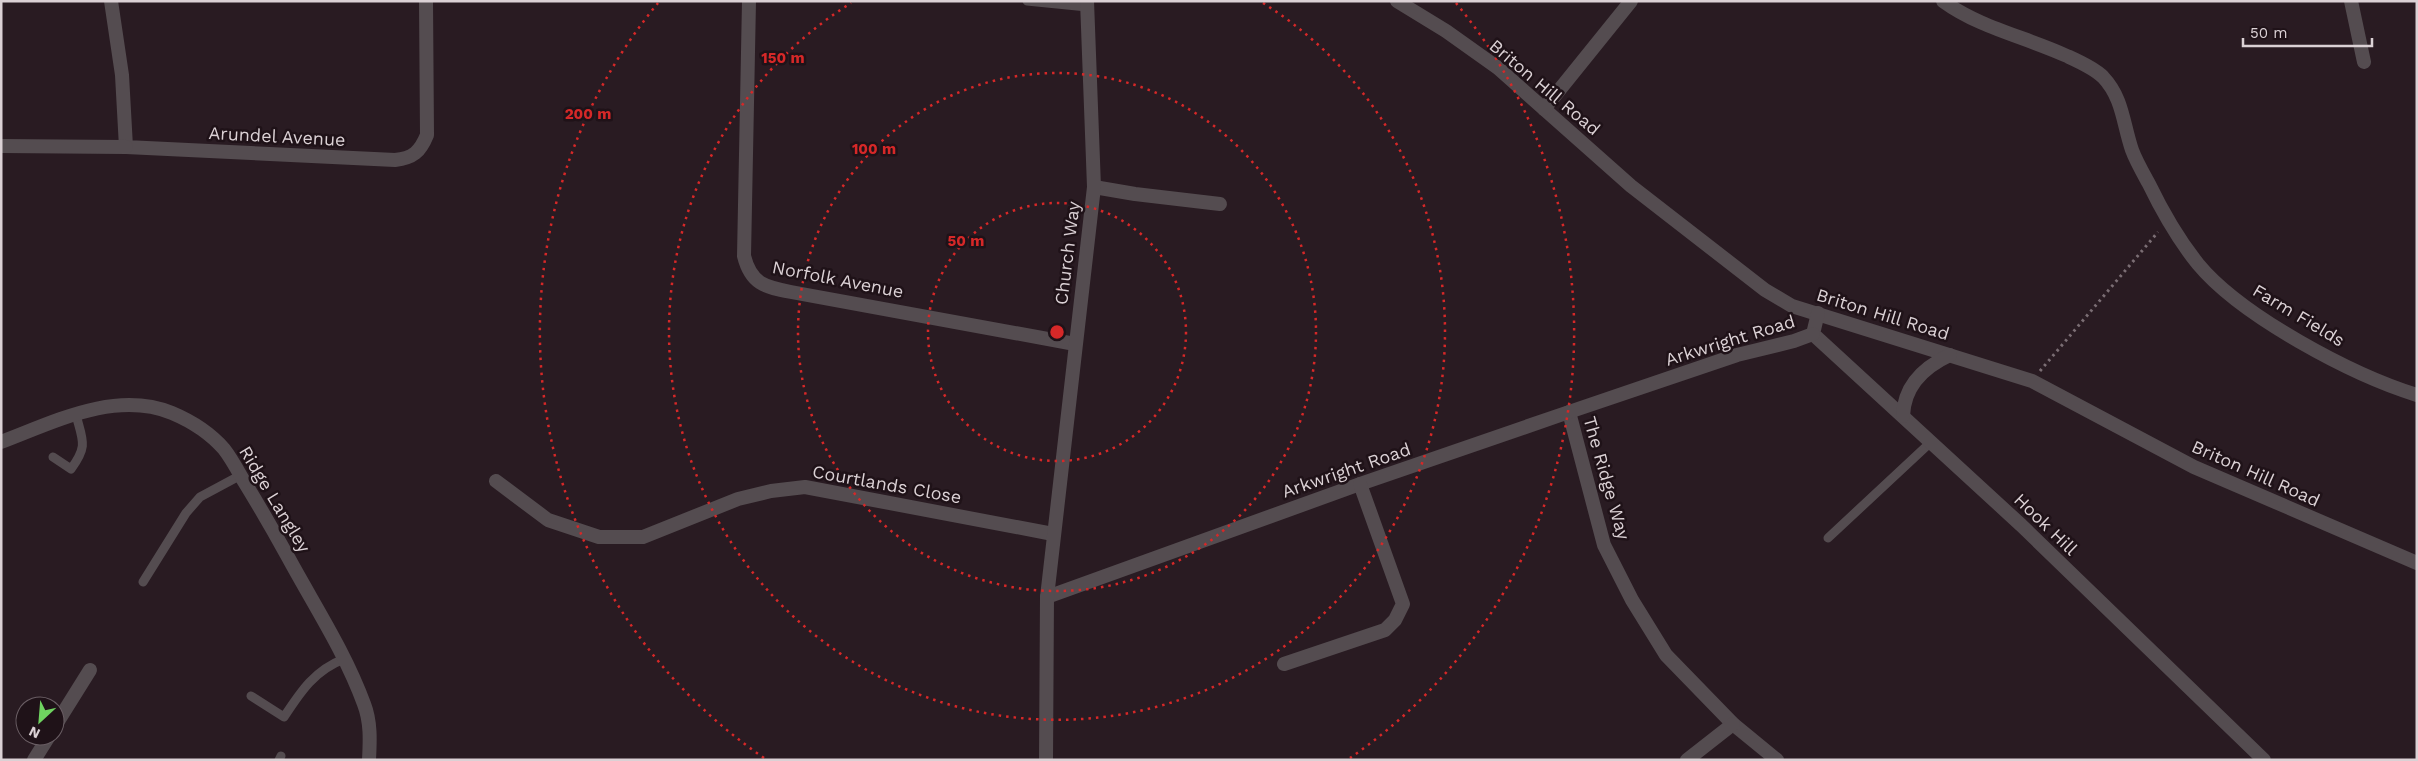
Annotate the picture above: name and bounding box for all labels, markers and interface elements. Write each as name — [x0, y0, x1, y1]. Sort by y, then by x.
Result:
scale bar — [2243, 15, 2372, 47]
text: 50 m — [2250, 24, 2287, 42]
street label: Briton Hill Road — [1485, 35, 1605, 139]
text: 150 m — [761, 49, 805, 67]
text: 200 m — [565, 105, 611, 123]
street label: Arundel Avenue — [208, 122, 346, 150]
text: 100 m — [852, 140, 896, 158]
street label: Church Way — [1050, 199, 1084, 306]
text: 50 m — [948, 232, 984, 250]
street label: Norfolk Avenue — [771, 256, 905, 302]
street label: Farm Fields — [2249, 279, 2349, 351]
street label: Briton Hill Road — [1814, 284, 1952, 344]
street label: Arkwright Road — [1662, 310, 1798, 370]
centre of rings — [1048, 323, 1066, 341]
street label: The Ridge Way — [1579, 414, 1635, 543]
street label: Briton Hill Road — [2189, 435, 2323, 511]
street label: Arkwright Road — [1279, 438, 1413, 502]
street label: Ridge Langley — [235, 442, 315, 557]
street label: Courtlands Close — [811, 461, 963, 507]
street label: Hook Hill — [2010, 489, 2082, 560]
north arrow — [15, 696, 65, 746]
text: N — [26, 723, 42, 742]

